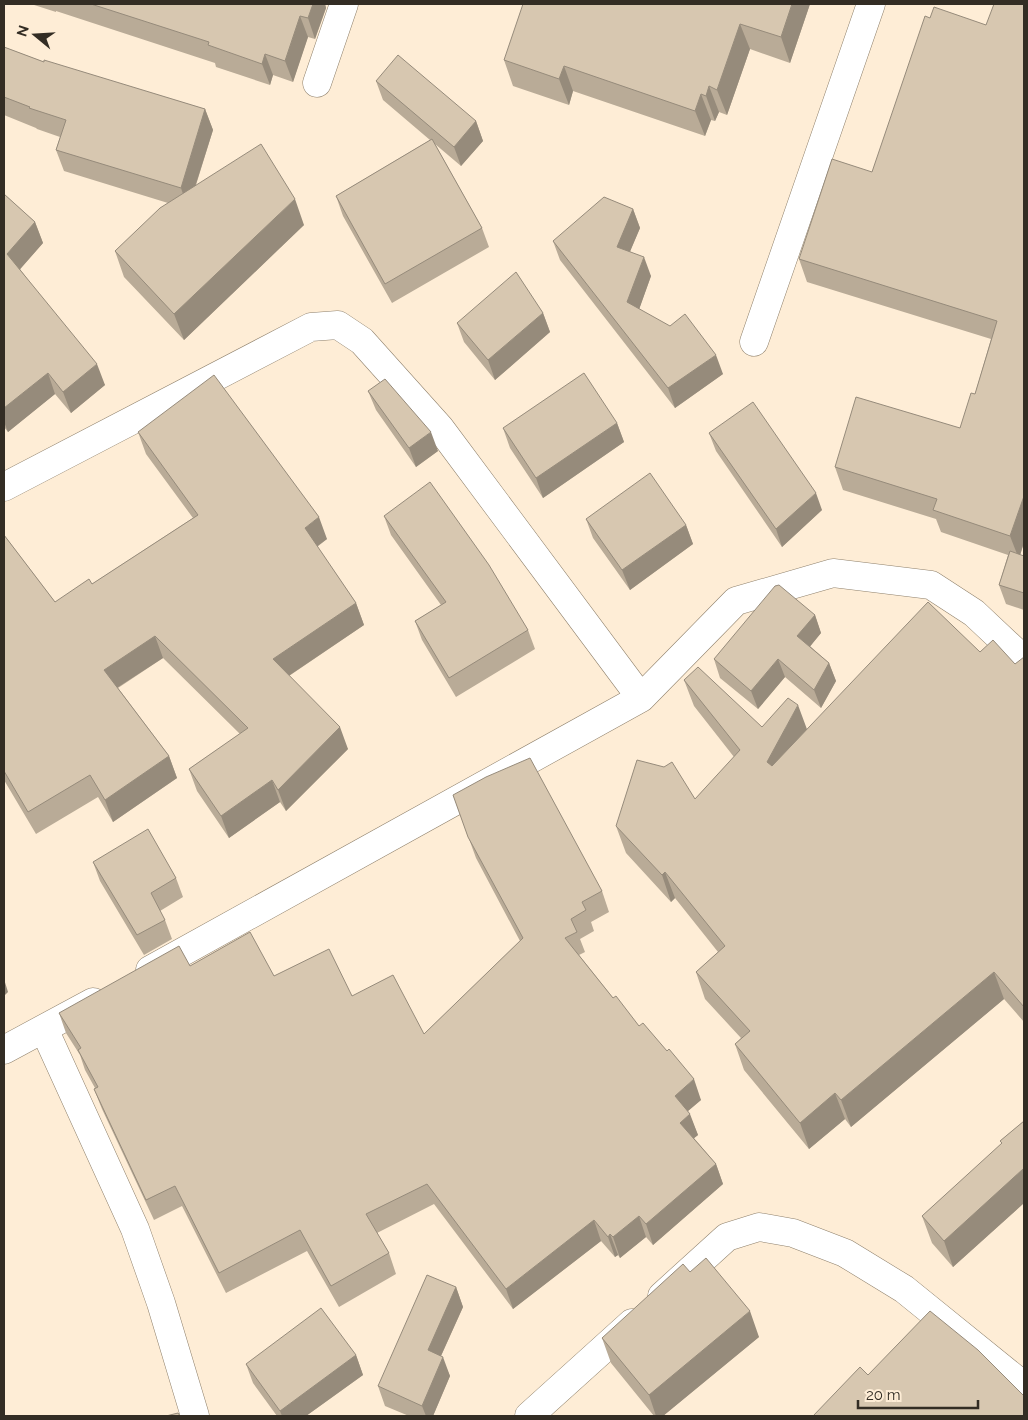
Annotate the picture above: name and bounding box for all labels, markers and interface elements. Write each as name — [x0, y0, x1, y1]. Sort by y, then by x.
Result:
north arrow — [10, 10, 60, 60]
text: N — [13, 23, 32, 39]
scale bar — [858, 1378, 978, 1410]
text: 20 m — [866, 1386, 901, 1404]

